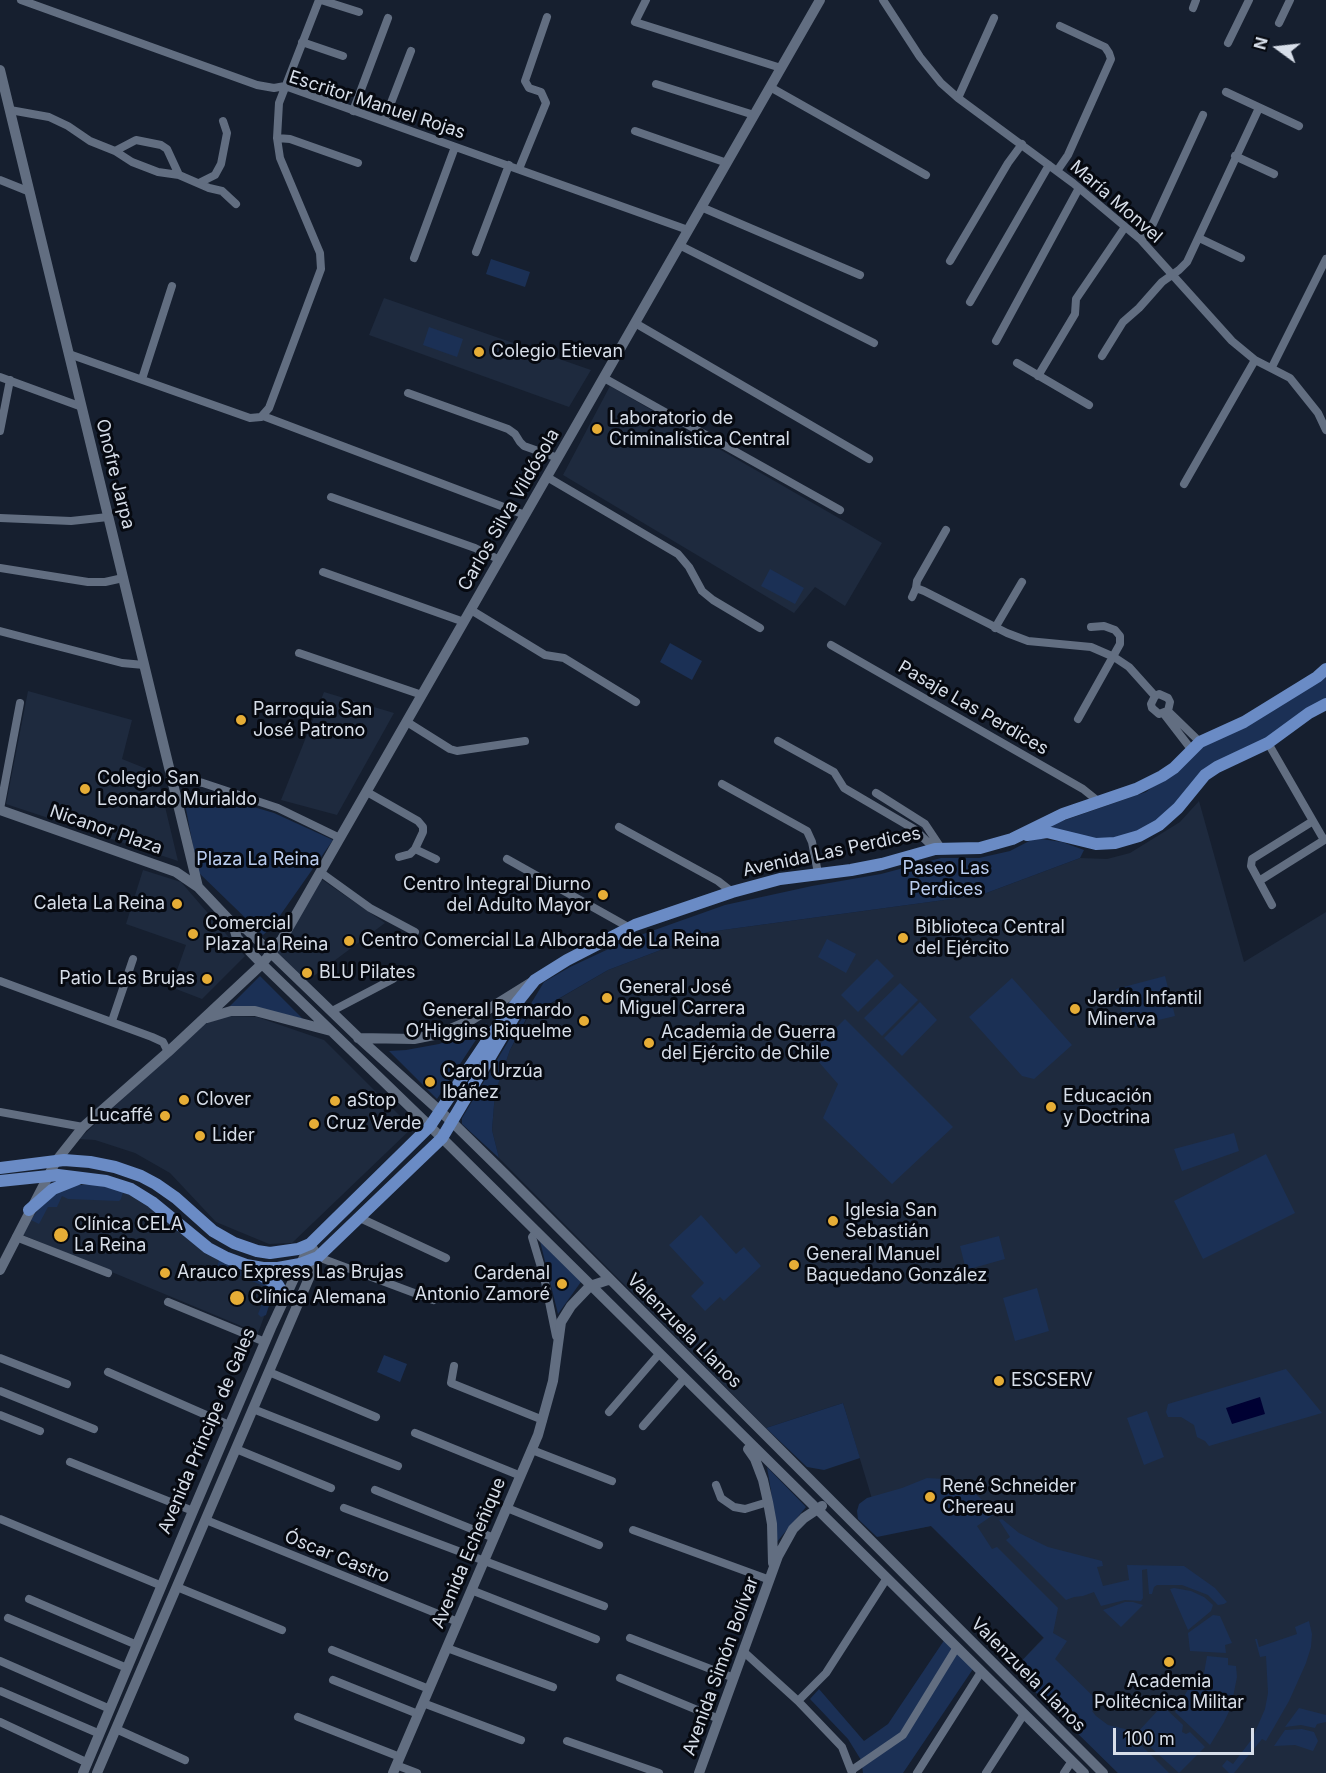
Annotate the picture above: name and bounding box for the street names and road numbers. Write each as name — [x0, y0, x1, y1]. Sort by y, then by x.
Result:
street label: Escritor Manuel Rojas — [286, 66, 468, 144]
street label: María Monvel — [1066, 156, 1166, 248]
street label: Onofre Jarpa — [91, 417, 139, 531]
street label: Carlos Silva Vildósola — [454, 425, 564, 595]
street label: Pasaje Las Perdices — [894, 656, 1052, 760]
street label: Nicanor Plaza — [47, 801, 165, 859]
street label: Avenida Las Perdices — [741, 823, 923, 881]
street label: Valenzuela Llanos — [622, 1269, 746, 1393]
street label: Avenida Príncipe de Gales — [154, 1325, 260, 1537]
street label: Avenida Echeñique — [427, 1474, 511, 1632]
street label: Óscar Castro — [281, 1526, 393, 1588]
street label: Avenida Simón Bolívar — [679, 1574, 763, 1758]
street label: Valenzuela Llanos — [966, 1613, 1090, 1737]

